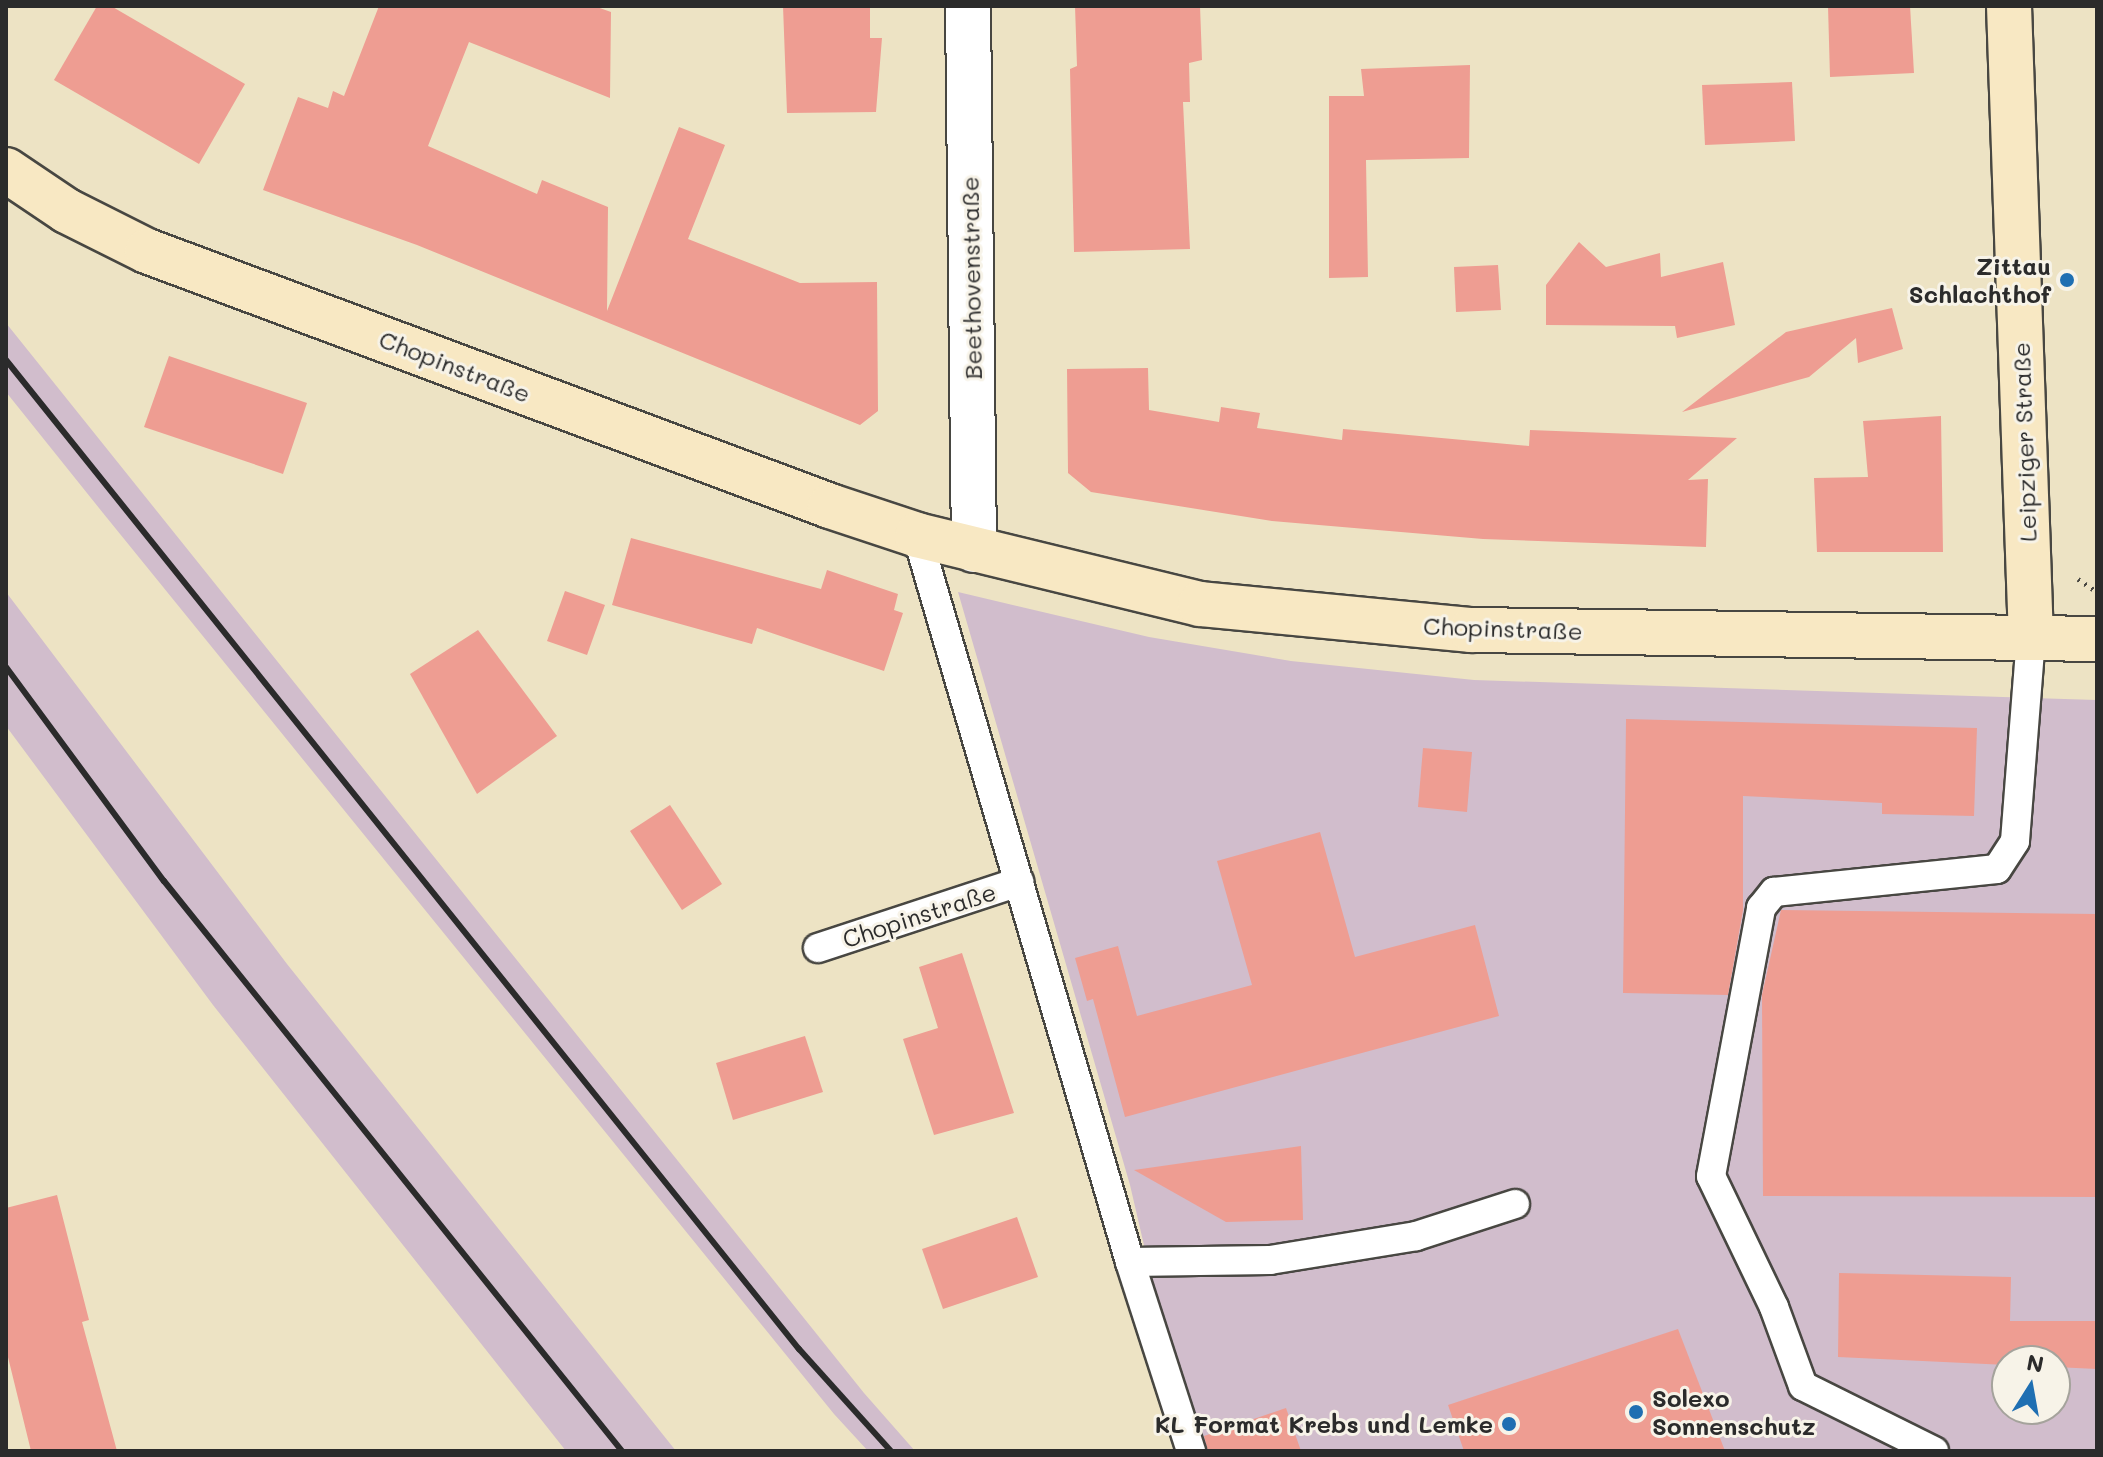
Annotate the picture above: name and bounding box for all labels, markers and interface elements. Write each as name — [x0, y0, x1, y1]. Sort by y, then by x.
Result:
street label: Beethovenstraße — [955, 176, 987, 380]
place label: Zittau Schlachthof — [1909, 252, 2051, 308]
marker: Zittau Schlachthof — [2058, 271, 2076, 289]
street label: Chopinstraße — [375, 324, 535, 408]
street label: Leipziger Straße — [2006, 342, 2042, 542]
street label: Chopinstraße — [1423, 611, 1583, 645]
street label: Chopinstraße — [839, 877, 999, 953]
north arrow — [1991, 1345, 2071, 1425]
text: N — [2024, 1347, 2046, 1379]
place label: Solexo Sonnenschutz — [1652, 1384, 1816, 1440]
marker: Solexo Sonnenschutz — [1627, 1403, 1645, 1421]
place label: KL Format Krebs und Lemke — [1155, 1410, 1493, 1438]
marker: KL Format Krebs und Lemke — [1500, 1415, 1518, 1433]

